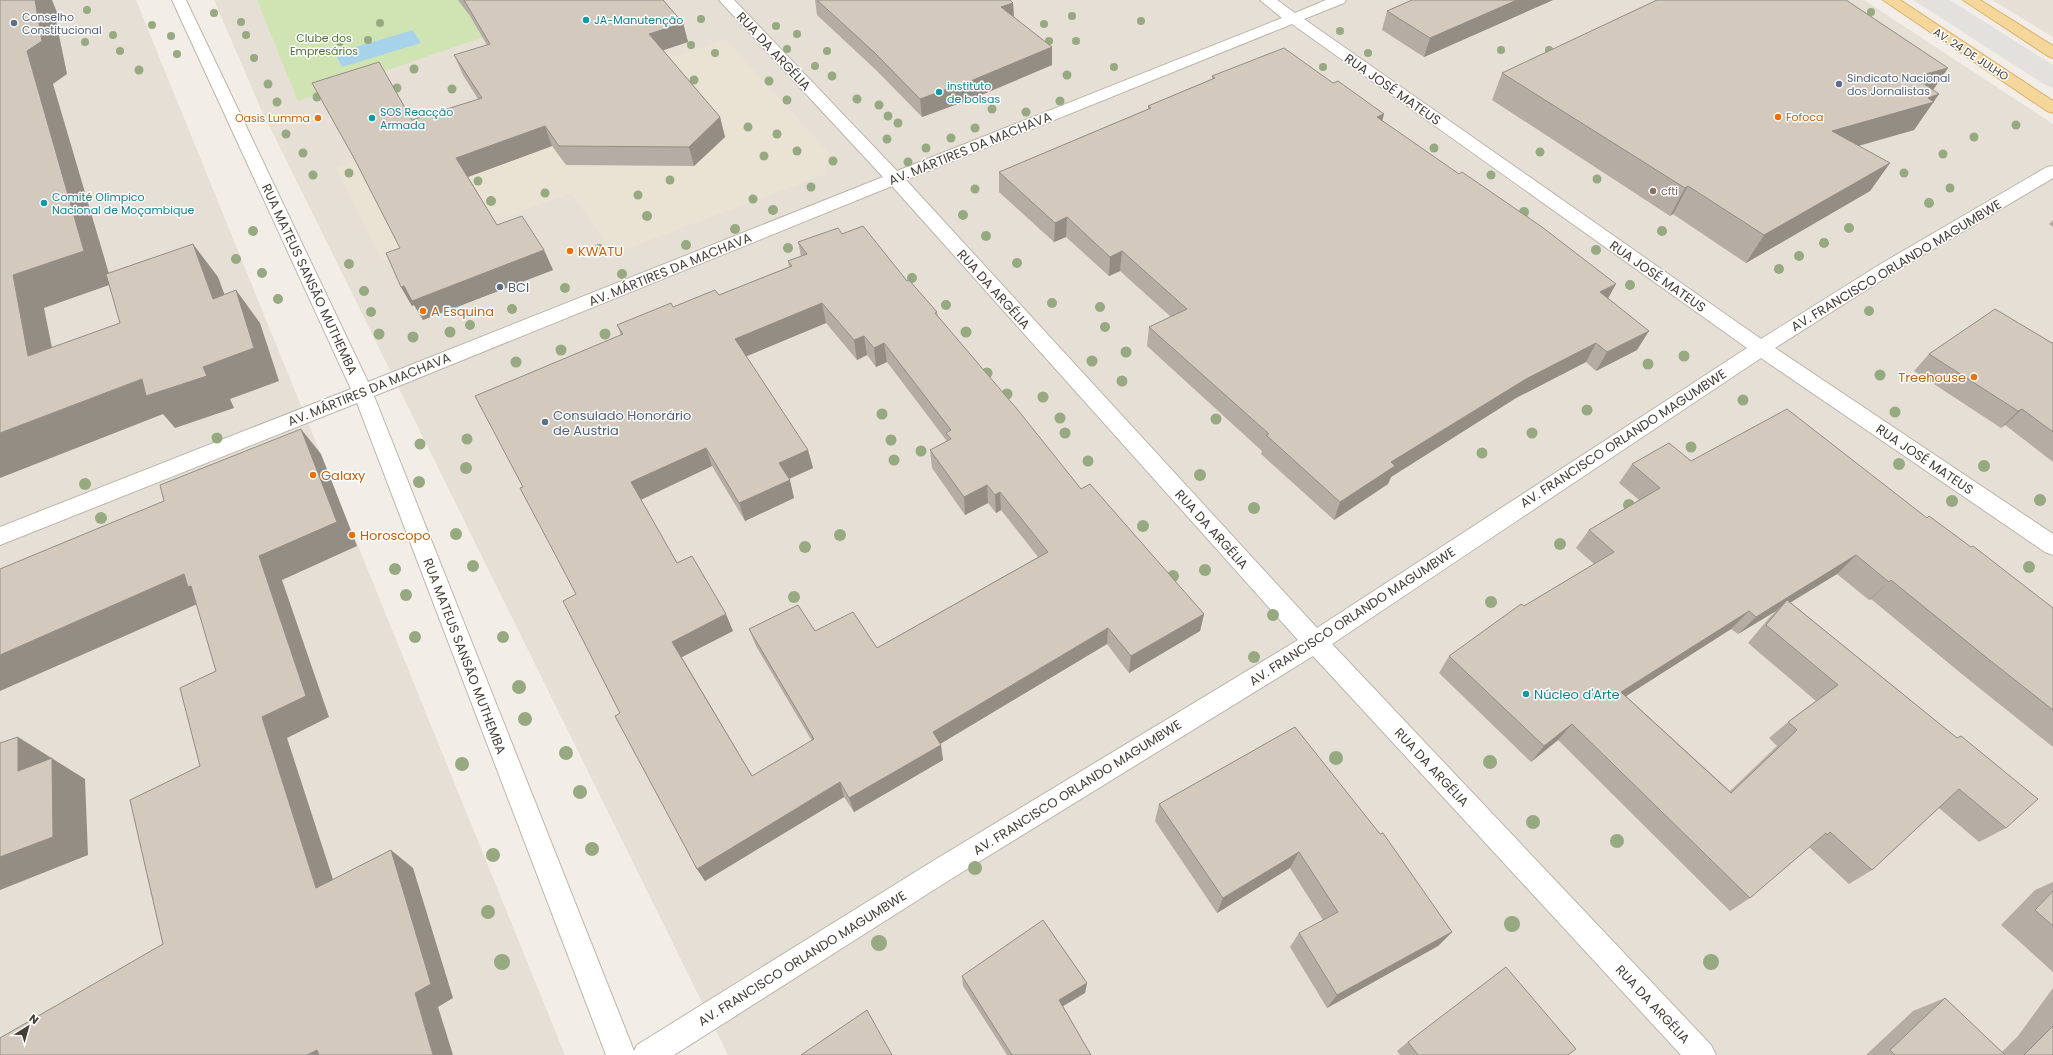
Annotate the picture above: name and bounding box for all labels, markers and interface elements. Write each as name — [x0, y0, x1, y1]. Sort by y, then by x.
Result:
street label: RUA DA ARGÉLIA — [732, 8, 815, 95]
place label: Conselho Constitucional — [22, 9, 102, 38]
place label: JA-Manutenção — [594, 12, 683, 28]
marker: JA-Manutenção — [581, 15, 591, 25]
marker: Conselho Constitucional — [9, 18, 19, 28]
street label: AV. 24 DE JULHO — [1930, 24, 2012, 85]
park label: Clube dos Empresários — [290, 30, 358, 59]
street label: RUA JOSÉ MATEUS — [1341, 49, 1445, 130]
place label: Sindicato Nacional dos Jornalistas — [1847, 70, 1950, 99]
place label: instituto de bolsas — [947, 78, 1001, 107]
marker: Sindicato Nacional dos Jornalistas — [1834, 79, 1844, 89]
marker: instituto de bolsas — [934, 87, 944, 97]
place label: SOS Reacção Armada — [380, 104, 453, 133]
street label: AV. MÁRTIRES DA MACHAVA — [886, 107, 1055, 190]
place label: Fofoca — [1786, 109, 1823, 125]
place label: Oasis Lumma — [235, 110, 310, 126]
marker: Fofoca — [1773, 112, 1783, 122]
marker: Oasis Lumma — [313, 113, 323, 123]
marker: SOS Reacção Armada — [367, 113, 377, 123]
street label: RUA MATEUS SANSÃO MUTHEMBA — [257, 181, 362, 378]
place label: cfti — [1661, 183, 1678, 199]
marker: cfti — [1648, 186, 1658, 196]
place label: Comité Olímpico Nacional de Moçambique — [52, 189, 194, 218]
street label: AV. FRANCISCO ORLANDO MAGUMBWE — [1787, 195, 2005, 336]
marker: Comité Olímpico Nacional de Moçambique — [39, 198, 49, 208]
street label: AV. MÁRTIRES DA MACHAVA — [586, 228, 755, 311]
street label: RUA JOSÉ MATEUS — [1606, 236, 1710, 317]
place label: KWATU — [578, 242, 623, 261]
street label: RUA DA ARGÉLIA — [953, 245, 1035, 334]
marker: KWATU — [565, 246, 575, 256]
place label: BCI — [508, 278, 529, 297]
marker: BCI — [495, 282, 505, 292]
place label: A Esquina — [431, 302, 494, 321]
marker: A Esquina — [418, 306, 428, 316]
street label: AV. MÁRTIRES DA MACHAVA — [285, 348, 454, 431]
street label: AV. FRANCISCO ORLANDO MAGUMBWE — [1516, 364, 1730, 512]
place label: Treehouse — [1898, 368, 1966, 387]
marker: Treehouse — [1969, 372, 1979, 382]
place label: Consulado Honorário de Austria — [553, 406, 691, 440]
marker: Consulado Honorário de Austria — [540, 417, 550, 427]
street label: RUA JOSÉ MATEUS — [1872, 420, 1977, 499]
place label: Galaxy — [321, 466, 366, 485]
marker: Galaxy — [308, 470, 318, 480]
street label: RUA DA ARGÉLIA — [1171, 485, 1253, 574]
place label: Horoscopo — [360, 526, 431, 545]
marker: Horoscopo — [347, 530, 357, 540]
street label: AV. FRANCISCO ORLANDO MAGUMBWE — [1245, 542, 1459, 690]
street label: RUA MATEUS SANSÃO MUTHEMBA — [418, 555, 511, 757]
place label: Núcleo d'Arte — [1534, 685, 1620, 704]
marker: Núcleo d'Arte — [1521, 689, 1531, 699]
street label: AV. FRANCISCO ORLANDO MAGUMBWE — [969, 715, 1185, 860]
street label: RUA DA ARGÉLIA — [1390, 724, 1473, 811]
street label: AV. FRANCISCO ORLANDO MAGUMBWE — [694, 886, 910, 1031]
street label: RUA DA ARGÉLIA — [1611, 961, 1694, 1048]
north arrow — [8, 1007, 48, 1047]
text: N — [26, 1010, 42, 1028]

